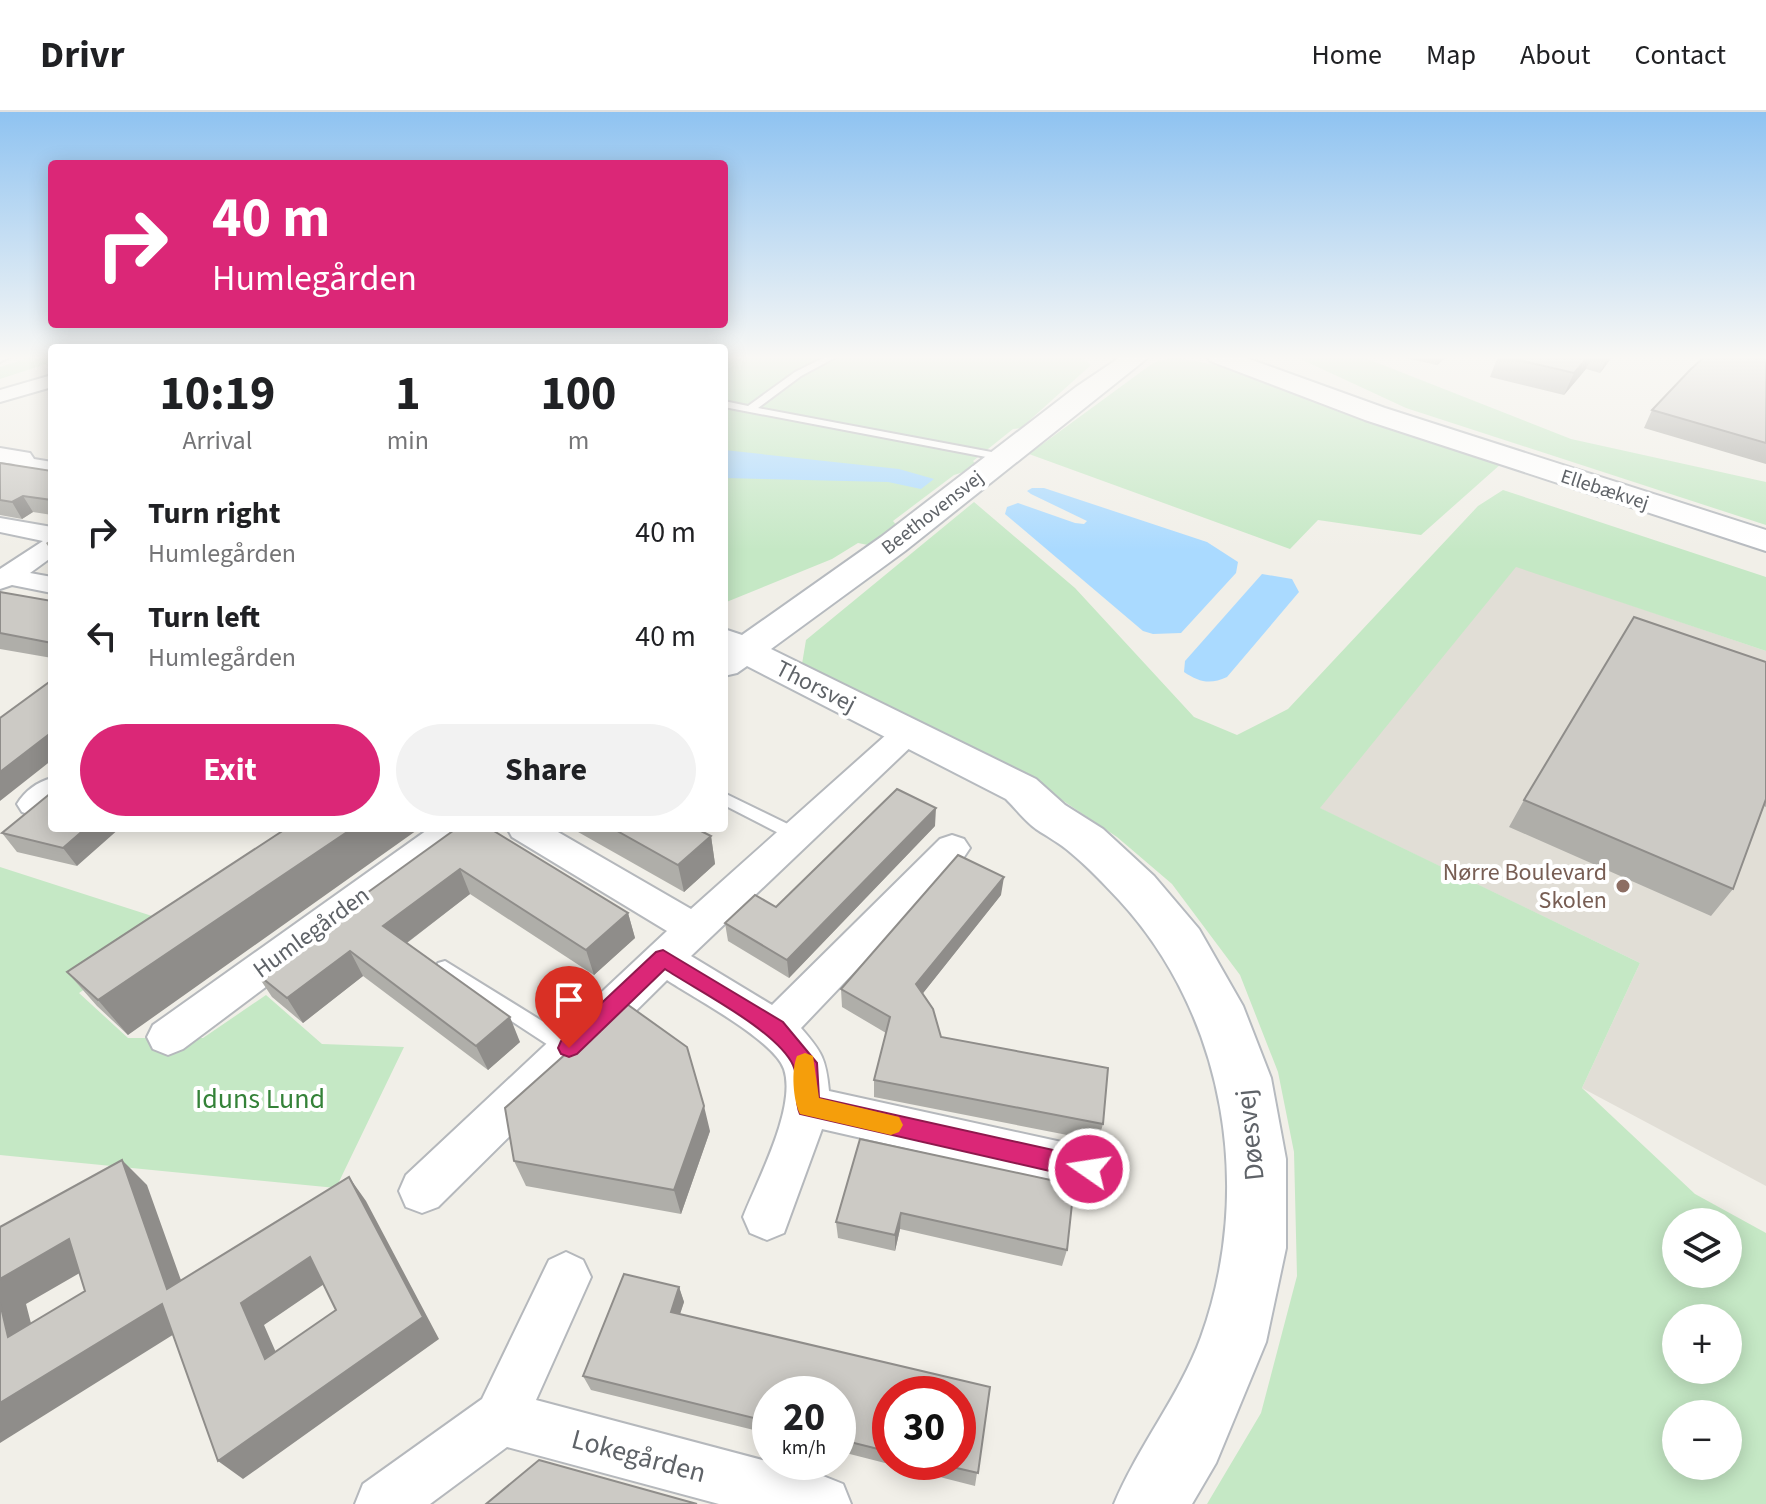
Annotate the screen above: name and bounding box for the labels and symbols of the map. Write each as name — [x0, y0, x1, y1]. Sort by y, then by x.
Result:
street label: Ellebækvej — [1557, 463, 1652, 517]
street label: Beethovensvej — [876, 464, 989, 562]
street label: Thorsvej — [769, 651, 862, 722]
place label: Nørre Boulevard Skolen — [1443, 855, 1607, 918]
marker: Nørre Boulevard Skolen — [1614, 877, 1632, 895]
street label: Humlegården — [246, 878, 377, 987]
pin — [535, 966, 603, 1048]
park label: Iduns Lund — [195, 1079, 325, 1119]
street label: Døesvej — [1225, 1087, 1275, 1183]
position arrow — [1047, 1127, 1131, 1211]
speed limit sign: 30 — [872, 1376, 976, 1480]
street label: Lokegården — [567, 1419, 710, 1493]

